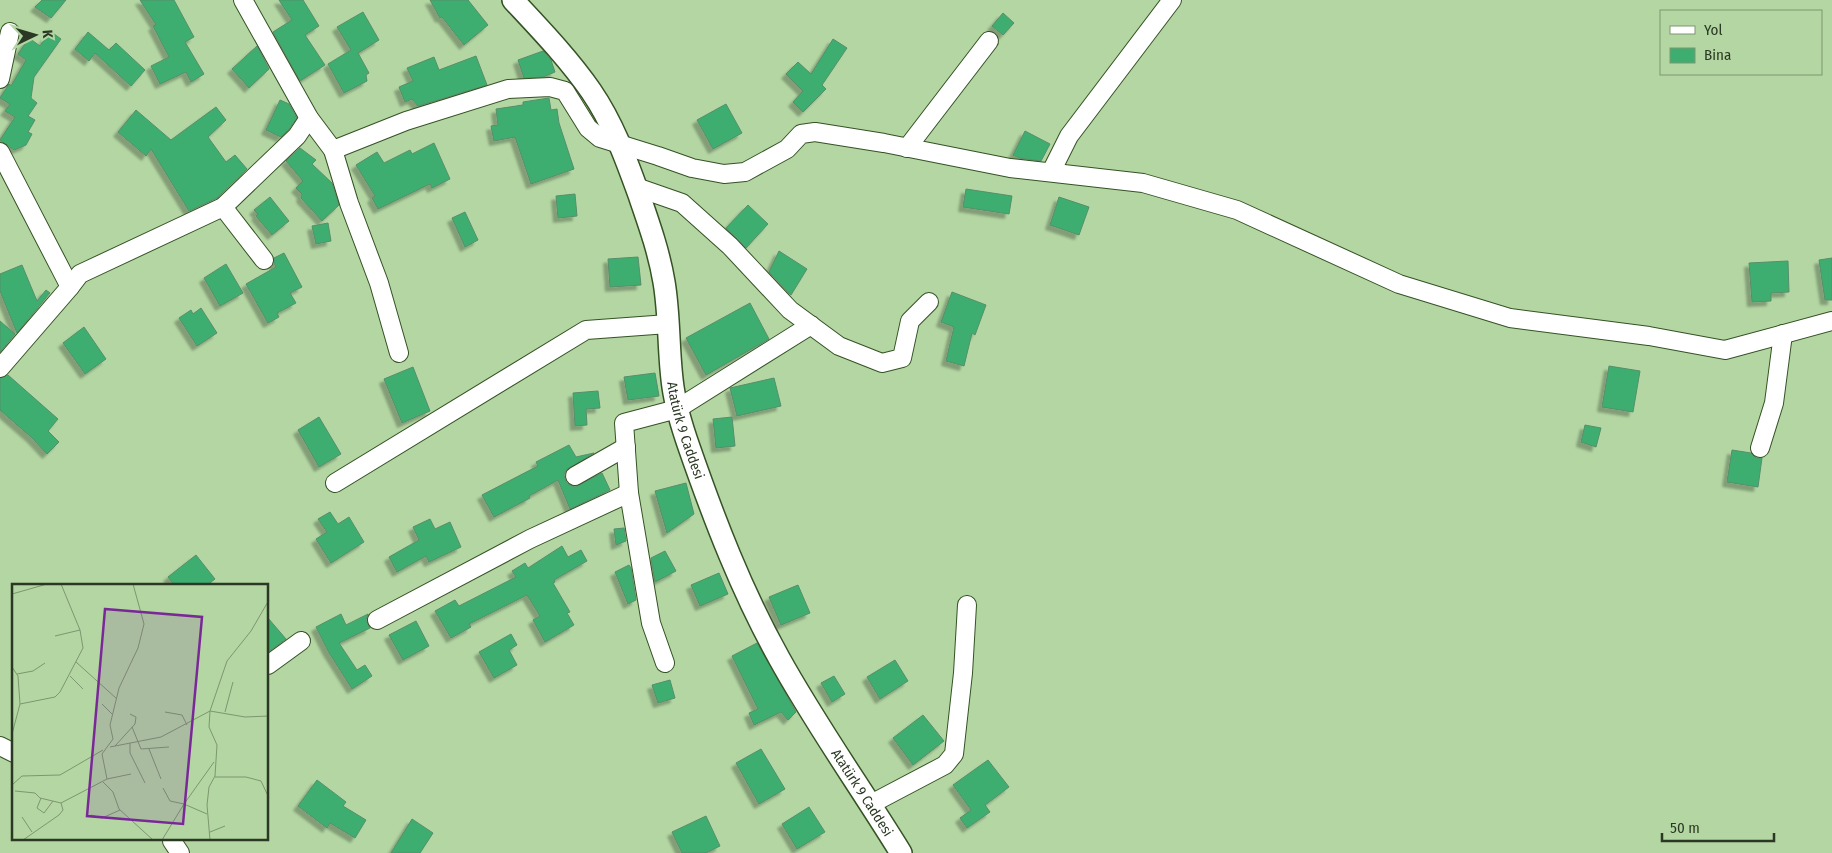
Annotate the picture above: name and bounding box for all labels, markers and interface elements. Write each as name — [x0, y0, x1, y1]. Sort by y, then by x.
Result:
north arrow — [10, 10, 60, 60]
legend — [1660, 10, 1822, 75]
text: Yol — [1704, 21, 1722, 39]
text: K — [39, 29, 56, 40]
text: Bina — [1704, 46, 1731, 64]
street label: Atatürk 9 Caddesi — [663, 381, 708, 481]
inset map — [12, 584, 269, 840]
street label: Atatürk 9 Caddesi — [827, 746, 896, 840]
scale bar — [1662, 810, 1774, 842]
text: 50 m — [1670, 819, 1700, 837]

